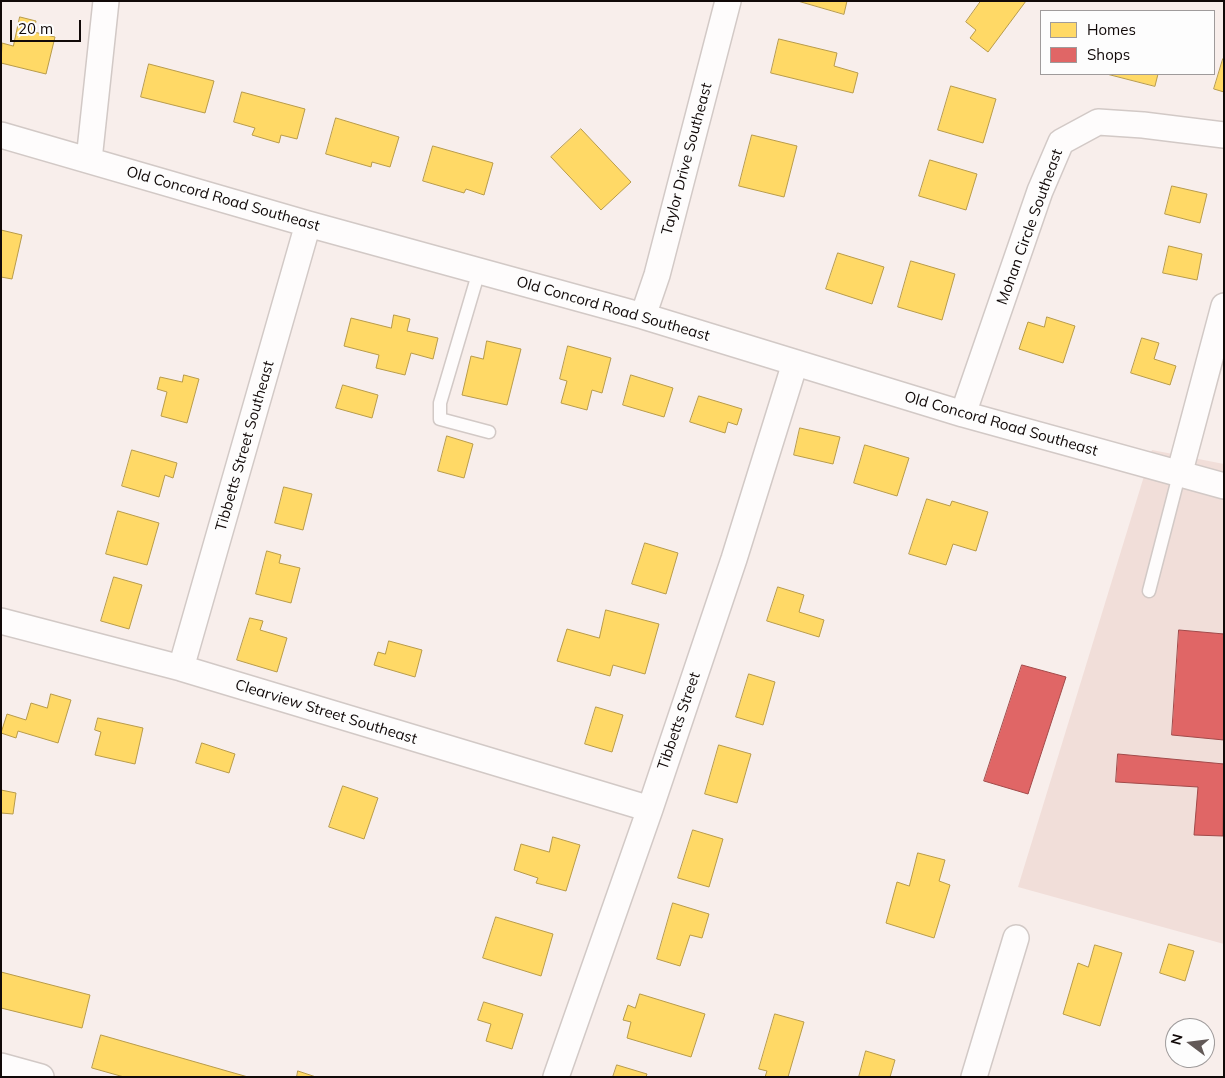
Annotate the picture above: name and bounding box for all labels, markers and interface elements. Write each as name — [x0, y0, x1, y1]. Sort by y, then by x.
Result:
scale bar — [12, 10, 84, 42]
legend — [1040, 10, 1215, 75]
text: 20 m — [18, 19, 53, 38]
text: Homes — [1087, 20, 1136, 39]
text: Shops — [1087, 45, 1130, 64]
street label: Taylor Drive Southeast — [658, 81, 716, 237]
street label: Mohan Circle Southeast — [993, 147, 1067, 307]
street label: Old Concord Road Southeast — [124, 163, 322, 235]
street label: Old Concord Road Southeast — [514, 273, 712, 345]
street label: Tibbetts Street Southeast — [212, 359, 278, 533]
street label: Old Concord Road Southeast — [902, 388, 1100, 460]
street label: Tibbetts Street — [654, 670, 704, 772]
street label: Clearview Street Southeast — [233, 676, 419, 748]
north arrow — [1165, 1018, 1215, 1068]
text: N — [1166, 1032, 1187, 1047]

